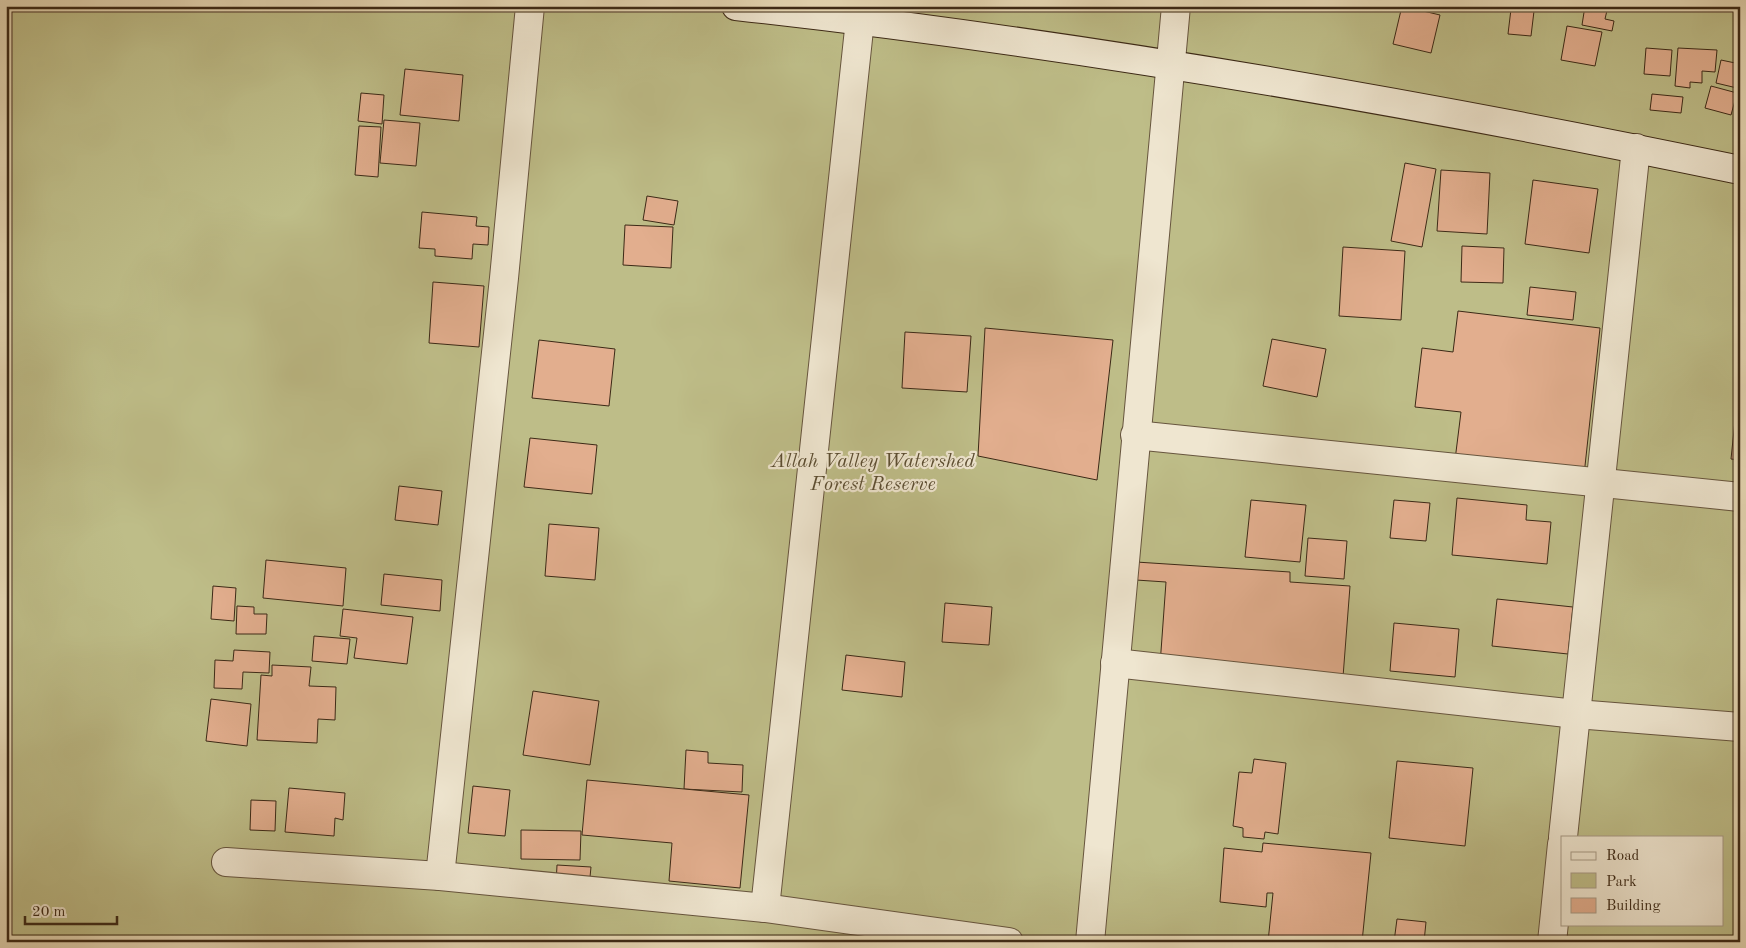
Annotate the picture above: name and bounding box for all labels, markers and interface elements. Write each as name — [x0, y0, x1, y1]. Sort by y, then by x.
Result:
park label: Allah Valley Watershed Forest Reserve — [770, 452, 975, 495]
legend — [1561, 836, 1724, 926]
text: Road — [1606, 849, 1640, 864]
text: Park — [1606, 875, 1637, 890]
scale bar — [25, 893, 118, 925]
text: Building — [1606, 899, 1661, 914]
text: 20 m — [32, 905, 66, 920]

